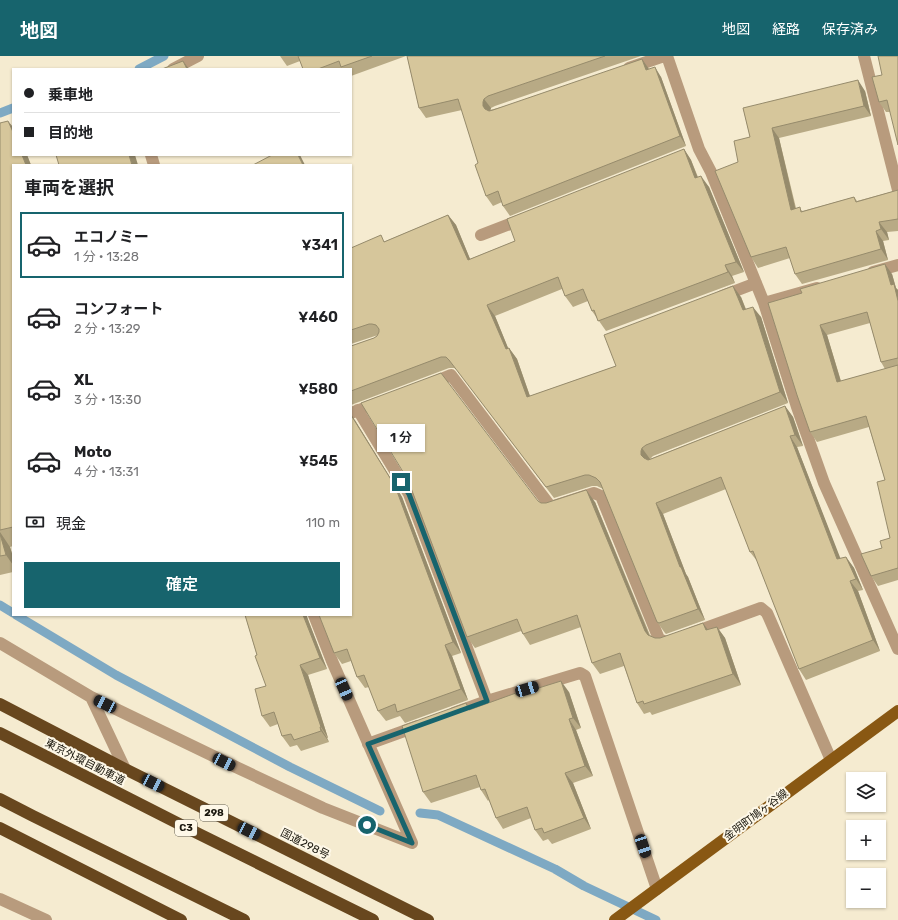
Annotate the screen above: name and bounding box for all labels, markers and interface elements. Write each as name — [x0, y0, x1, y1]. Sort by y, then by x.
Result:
text: 地図 — [20, 19, 58, 42]
text: 地図 — [722, 21, 750, 38]
text: 経路 — [772, 21, 800, 38]
text: 保存済み — [822, 21, 878, 38]
text: 乗車地 — [48, 86, 93, 104]
text: 目的地 — [48, 124, 93, 142]
text: 車両を選択 — [24, 177, 114, 199]
icon: car — [26, 227, 62, 263]
text: エコノミー — [74, 228, 149, 246]
text: ¥341 — [301, 236, 338, 254]
text: 1 分 · 13:28 — [74, 249, 139, 264]
icon: car — [26, 299, 62, 335]
text: コンフォート — [74, 300, 164, 318]
text: ¥460 — [298, 308, 338, 326]
text: 2 分 · 13:29 — [74, 321, 141, 336]
icon: car — [26, 371, 62, 407]
text: XL — [74, 371, 93, 389]
text: ¥580 — [298, 380, 338, 398]
text: 3 分 · 13:30 — [74, 392, 141, 407]
callout: 1 分 — [377, 424, 425, 452]
text: 1 分 — [390, 430, 412, 445]
icon: car — [26, 443, 62, 479]
text: Moto — [74, 443, 112, 461]
text: ¥545 — [299, 452, 338, 470]
text: 4 分 · 13:31 — [74, 464, 139, 479]
route end — [392, 473, 410, 491]
icon: cash — [24, 511, 46, 533]
text: 現金 — [56, 515, 86, 533]
text: 110 m — [306, 515, 340, 530]
button: 確定 — [24, 562, 340, 608]
car — [334, 676, 354, 702]
car — [514, 680, 540, 698]
car — [92, 693, 118, 715]
street label: 東京外環自動車道 — [43, 736, 127, 788]
car — [211, 751, 237, 773]
car — [140, 772, 166, 794]
map controls — [846, 772, 886, 908]
button: layers — [846, 772, 886, 812]
street label: 金明町鳩ヶ谷線 — [721, 787, 791, 843]
road number: 298 — [200, 805, 228, 821]
route start — [358, 816, 376, 834]
road number: C3 — [175, 820, 197, 836]
car — [236, 820, 262, 842]
button: + — [846, 820, 886, 860]
street label: 国道298号 — [278, 826, 332, 862]
car — [633, 833, 653, 859]
button: − — [846, 868, 886, 908]

